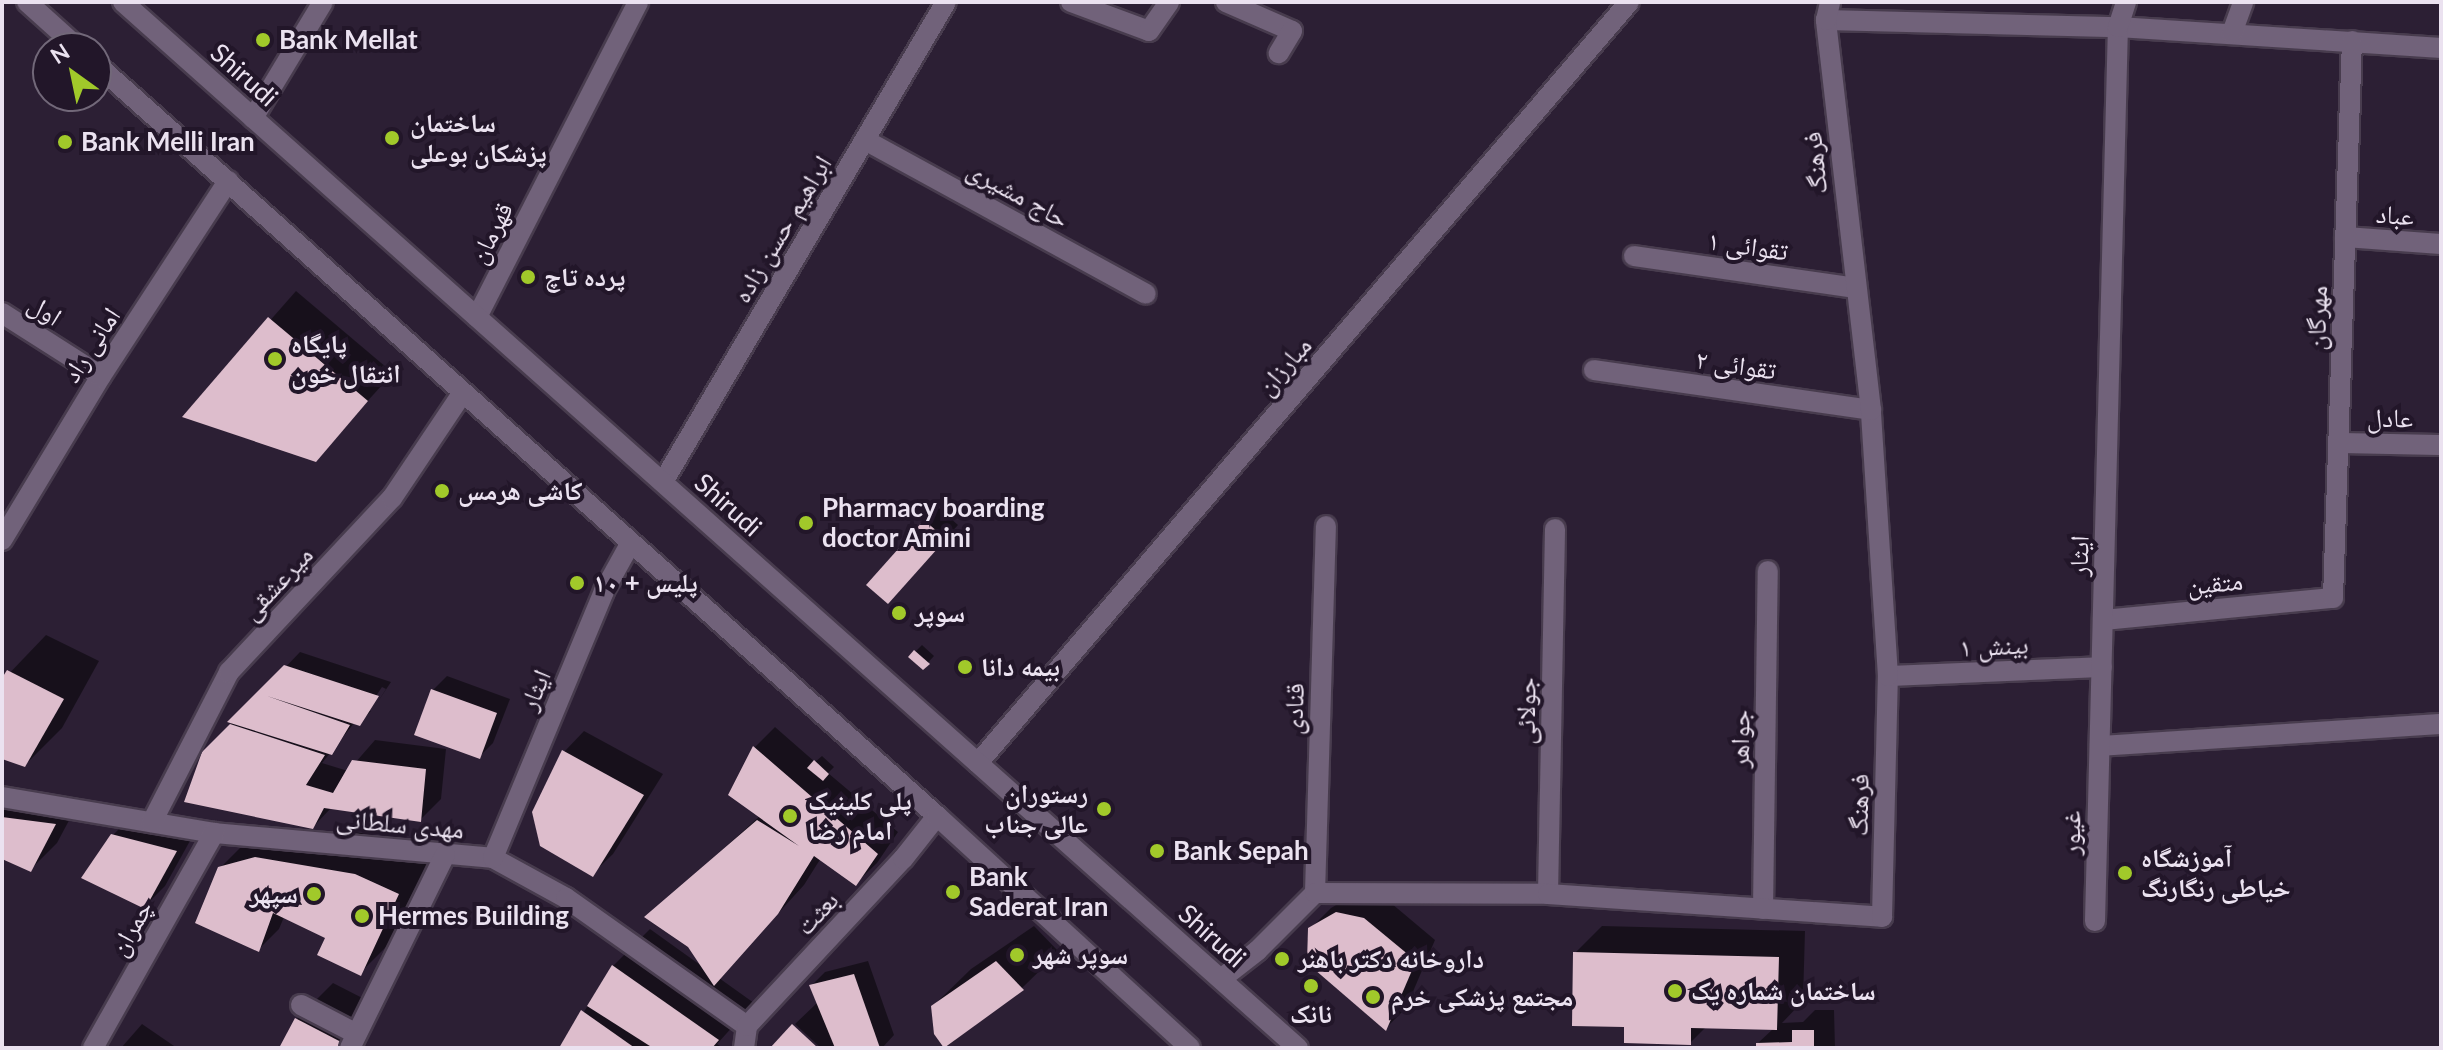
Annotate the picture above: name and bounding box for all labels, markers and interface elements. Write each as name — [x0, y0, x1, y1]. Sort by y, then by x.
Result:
place label: Bank Mellat — [279, 24, 418, 56]
marker: Bank Mellat — [254, 31, 272, 49]
north arrow — [32, 32, 112, 112]
text: N — [45, 37, 74, 69]
street label: Shirudi — [204, 37, 284, 113]
place label: ساختمان پزشکان بوعلی — [410, 107, 547, 168]
place label: Bank Melli Iran — [81, 126, 255, 158]
marker: ساختمان پزشکان بوعلی — [381, 127, 403, 149]
street label: فرهنگ — [1796, 130, 1834, 196]
marker: Bank Melli Iran — [56, 133, 74, 151]
street label: ابراهیم حسن زاده — [726, 150, 838, 308]
street label: حاج مشیری — [962, 153, 1074, 235]
street label: قهرمان — [462, 197, 520, 269]
street label: عباد — [2375, 198, 2415, 232]
street label: تقوائی ۱ — [1706, 225, 1790, 267]
place label: پرده تاچ — [544, 261, 625, 293]
marker: پرده تاچ — [519, 268, 537, 286]
street label: مهرگان — [2300, 285, 2334, 351]
street label: اول — [22, 288, 68, 332]
street label: امانی راد — [55, 302, 127, 388]
place label: پایگاه انتقال خون — [291, 328, 401, 390]
street label: مبارزان — [1250, 330, 1318, 402]
street label: تقوائی ۲ — [1694, 344, 1778, 386]
marker: پایگاه انتقال خون — [266, 350, 284, 368]
street label: عادل — [2367, 402, 2413, 434]
street label: Shirudi — [688, 467, 768, 543]
place label: کاشی هرمس — [458, 475, 582, 507]
marker: کاشی هرمس — [433, 482, 451, 500]
place label: Pharmacy boarding doctor Amini — [822, 492, 1045, 554]
marker: Pharmacy boarding doctor Amini — [797, 514, 815, 532]
street label: ایثار — [2063, 535, 2095, 577]
street label: میرعشقی — [235, 539, 319, 627]
street label: متقین — [2186, 565, 2244, 601]
place label: پلیس + ۱۰ — [593, 567, 698, 599]
marker: پلیس + ۱۰ — [568, 574, 586, 592]
place label: سوپر — [915, 597, 965, 629]
marker: سوپر — [890, 604, 908, 622]
street label: بینش ۱ — [1959, 629, 2029, 663]
place label: بیمه دانا — [981, 651, 1060, 683]
marker: بیمه دانا — [956, 658, 974, 676]
street label: ایثار — [513, 665, 557, 715]
street label: جولائی — [1510, 677, 1542, 745]
street label: قنادی — [1278, 683, 1310, 735]
street label: جواهر — [1724, 709, 1756, 769]
street label: فرهنگ — [1843, 774, 1875, 836]
place label: رستوران عالی جناب — [984, 778, 1088, 840]
place label: پلی کلینیک امام رضا — [808, 785, 912, 846]
marker: رستوران عالی جناب — [1095, 800, 1113, 818]
street label: مهدی سلطانی — [335, 803, 465, 845]
marker: پلی کلینیک امام رضا — [779, 805, 801, 827]
street label: غیور — [2055, 810, 2087, 856]
place label: Bank Sepah — [1173, 835, 1309, 867]
marker: Bank Sepah — [1148, 842, 1166, 860]
place label: آموزشگاه خیاطی رنگارنگ — [2141, 842, 2290, 904]
place label: Bank Saderat Iran — [969, 861, 1108, 922]
marker: آموزشگاه خیاطی رنگارنگ — [2116, 864, 2134, 882]
place label: سپهر — [250, 878, 298, 910]
marker: Bank Saderat Iran — [944, 883, 962, 901]
marker: سپهر — [305, 885, 323, 903]
street label: بعثت — [789, 885, 845, 941]
street label: چمران — [103, 895, 159, 961]
street label: Shirudi — [1172, 898, 1252, 974]
place label: Hermes Building — [378, 900, 569, 932]
marker: Hermes Building — [353, 907, 371, 925]
place label: سوپر شهر — [1033, 939, 1128, 971]
place label: داروخانه دکتر باهنر — [1298, 943, 1484, 975]
marker: سوپر شهر — [1008, 946, 1026, 964]
marker: داروخانه دکتر باهنر — [1273, 950, 1291, 968]
place label: ساختمان شماره یک — [1691, 975, 1876, 1007]
marker: نانک — [1302, 977, 1320, 995]
place label: مجتمع پزشکی خرم — [1391, 981, 1573, 1013]
marker: ساختمان شماره یک — [1666, 982, 1684, 1000]
marker: مجتمع پزشکی خرم — [1362, 986, 1384, 1008]
place label: نانک — [1290, 998, 1332, 1030]

